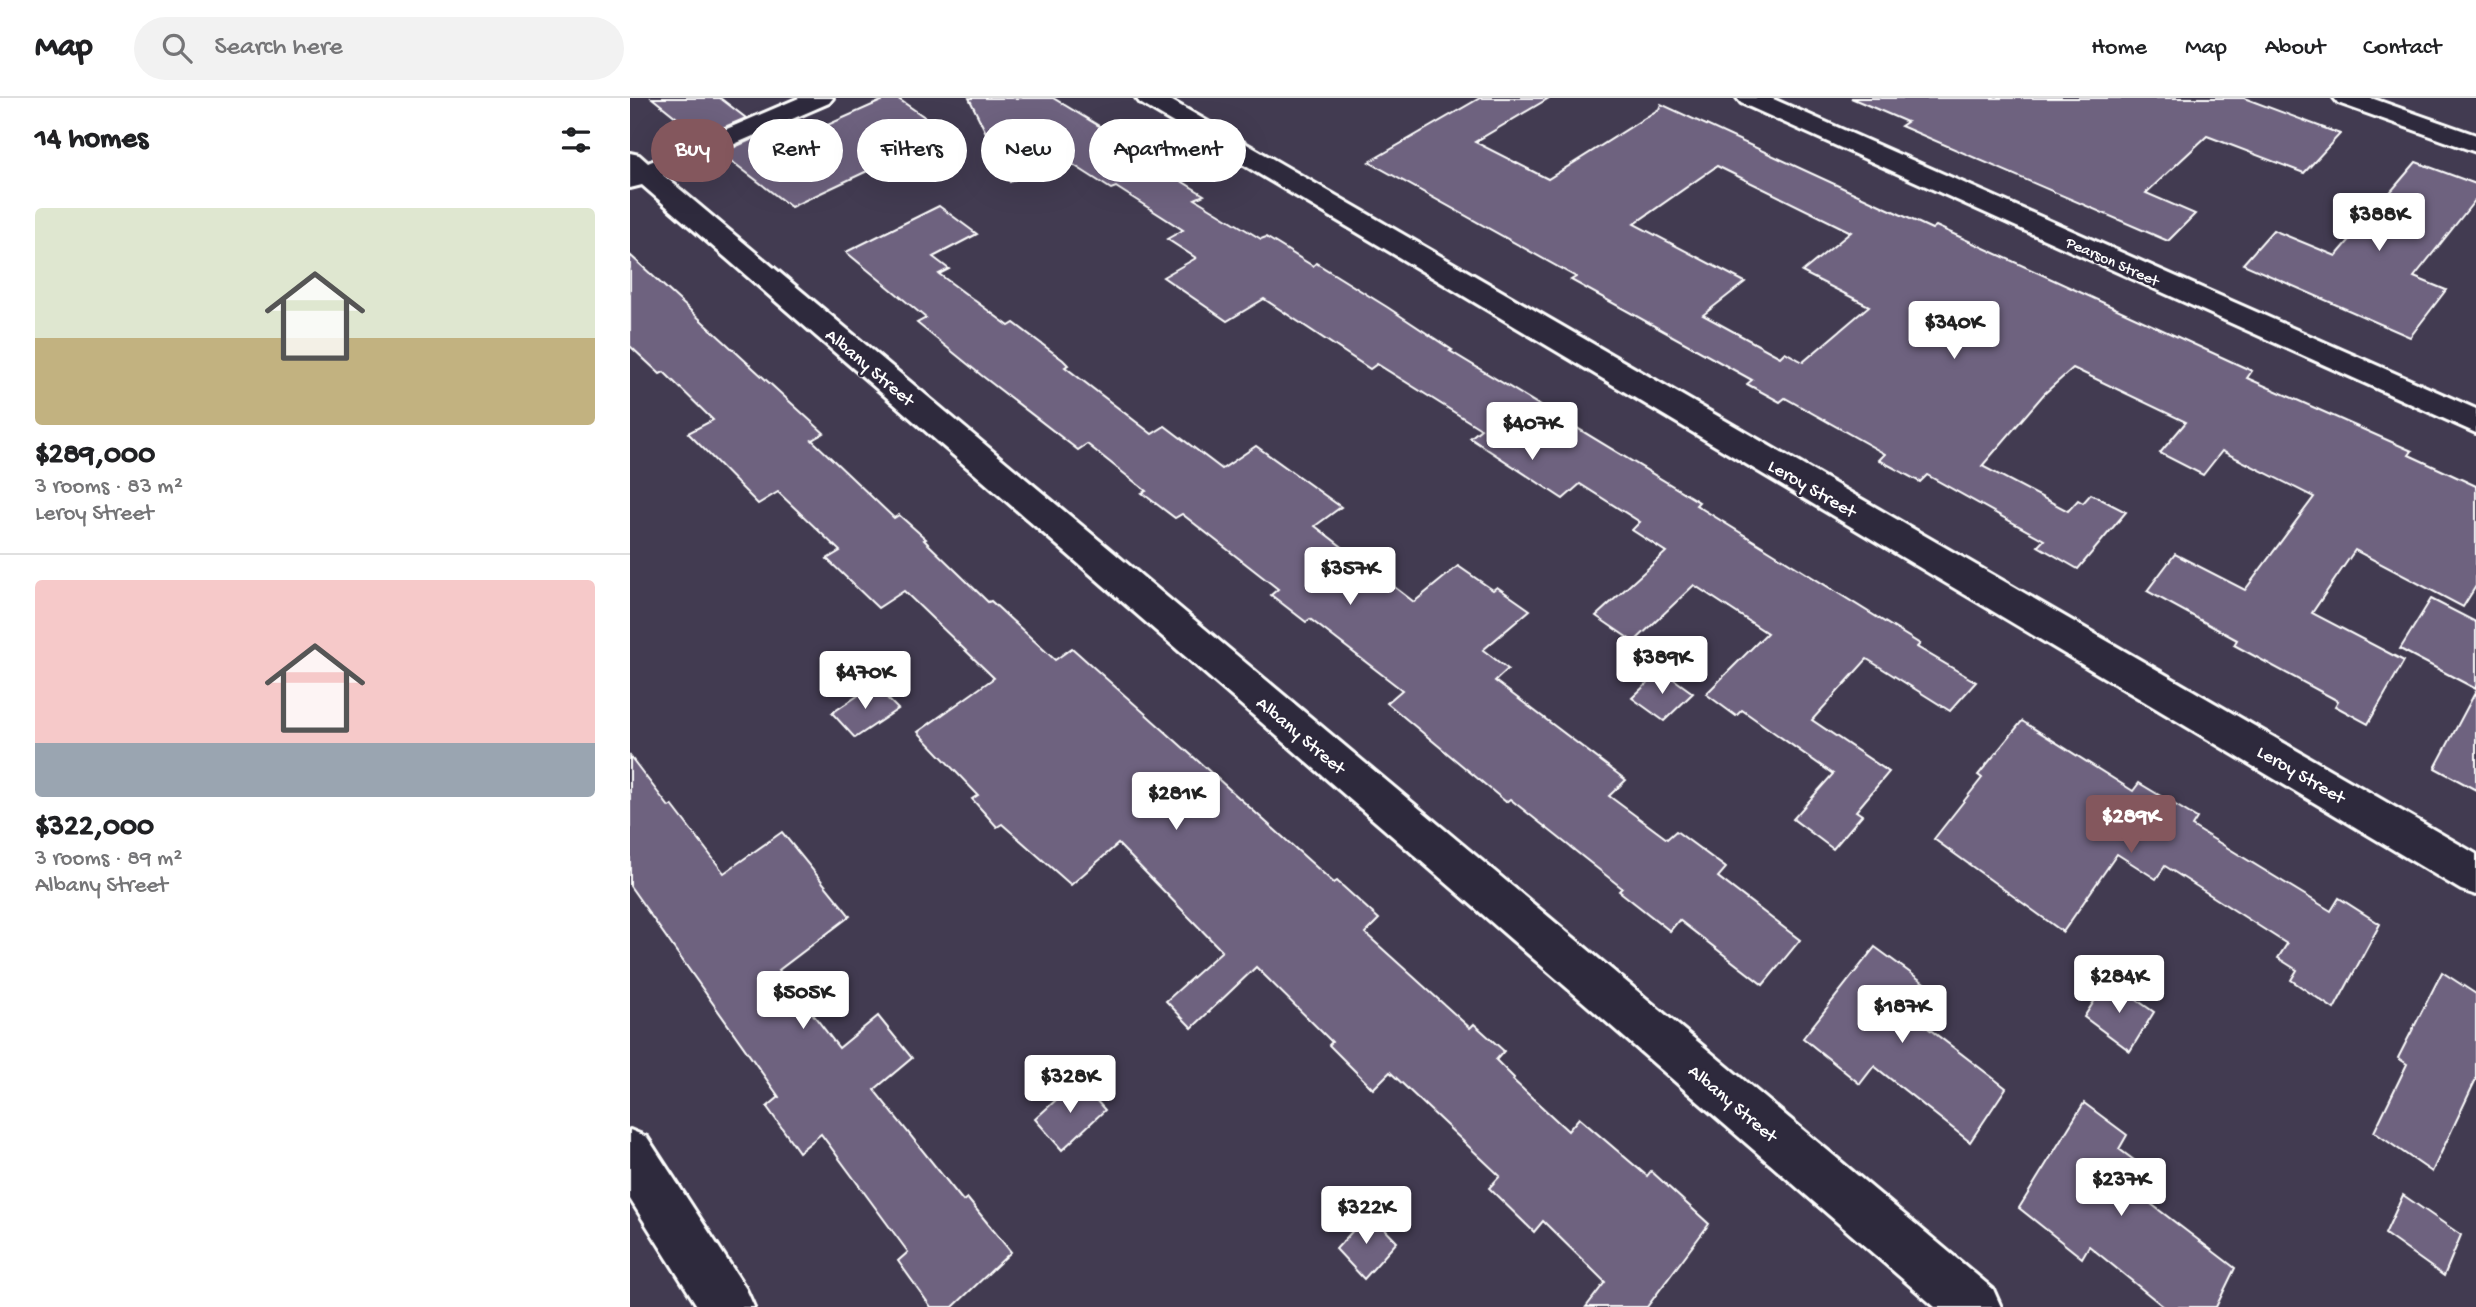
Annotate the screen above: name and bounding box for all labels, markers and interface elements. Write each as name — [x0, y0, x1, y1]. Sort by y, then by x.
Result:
search box — [134, 17, 624, 80]
text: Map — [35, 29, 92, 67]
icon: search — [158, 29, 196, 67]
text: Search here — [214, 33, 343, 64]
text: Home — [2091, 34, 2147, 63]
text: Map — [2185, 34, 2227, 63]
text: About — [2265, 34, 2325, 63]
text: Contact — [2363, 34, 2441, 63]
chip: Buy — [651, 119, 734, 182]
chip: Rent — [748, 119, 843, 182]
chip: Filters — [857, 119, 967, 182]
chip: New — [981, 119, 1075, 182]
chip: Apartment — [1089, 119, 1246, 182]
icon: filters — [557, 121, 595, 159]
text: 14 homes — [35, 123, 148, 158]
pin: $388K — [2330, 194, 2428, 253]
text: $388K — [2349, 202, 2409, 229]
street label: Pearson Street — [2061, 234, 2162, 293]
icon: home — [252, 253, 378, 379]
pin: $340K — [1905, 302, 2003, 361]
text: $340K — [1925, 310, 1983, 337]
street label: Albany Street — [819, 325, 920, 414]
pin: $407K — [1483, 402, 1581, 462]
text: $407K — [1503, 411, 1561, 438]
text: $289,000 — [35, 439, 155, 474]
street label: Leroy Street — [1763, 456, 1861, 526]
text: 3 rooms · 83 m² — [35, 474, 183, 501]
text: Leroy Street — [35, 501, 153, 528]
pin: $357K — [1301, 547, 1399, 607]
text: $357K — [1321, 556, 1380, 583]
icon: home — [252, 625, 378, 751]
pin: $389K — [1613, 636, 1711, 696]
text: $389K — [1632, 645, 1692, 672]
pin: $470K — [816, 652, 914, 711]
text: $470K — [836, 660, 894, 687]
street label: Albany Street — [1250, 693, 1351, 782]
street label: Leroy Street — [2252, 742, 2350, 812]
pin: $281K — [1127, 772, 1225, 832]
text: $281K — [1148, 781, 1204, 808]
pin: $289K — [2082, 796, 2180, 855]
text: $289K — [2102, 804, 2160, 831]
text: $322,000 — [35, 811, 154, 846]
text: 3 rooms · 89 m² — [35, 846, 182, 873]
text: Albany Street — [35, 873, 168, 900]
pin: $284K — [2070, 956, 2168, 1015]
text: $284K — [2090, 964, 2148, 991]
pin: $505K — [754, 972, 852, 1031]
text: $505K — [773, 980, 833, 1007]
pin: $187K — [1853, 986, 1951, 1045]
text: $187K — [1874, 994, 1930, 1021]
pin: $328K — [1021, 1056, 1119, 1115]
street label: Albany Street — [1682, 1061, 1783, 1150]
text: $328K — [1041, 1064, 1099, 1091]
pin: $237K — [2072, 1158, 2170, 1218]
text: $237K — [2092, 1167, 2150, 1194]
pin: $322K — [1317, 1186, 1415, 1246]
text: $322K — [1337, 1195, 1395, 1222]

